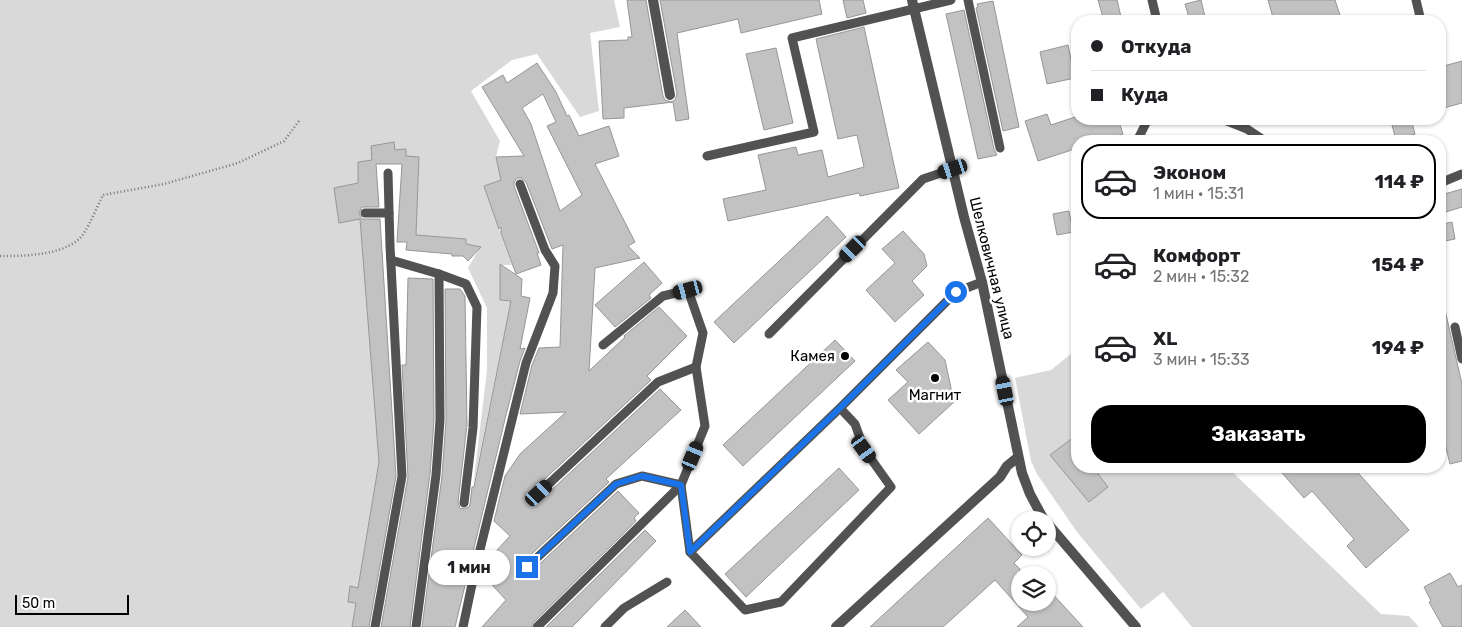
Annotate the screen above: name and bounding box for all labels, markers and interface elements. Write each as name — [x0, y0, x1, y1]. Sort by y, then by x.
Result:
text: Откуда — [1121, 35, 1191, 58]
text: Куда — [1121, 83, 1168, 106]
car — [936, 157, 969, 181]
icon: car — [1093, 159, 1138, 204]
text: Эконом — [1153, 161, 1226, 184]
text: 114 ₽ — [1374, 170, 1424, 193]
text: 1 мин · 15:31 — [1153, 184, 1244, 203]
street label: Шелковичная улица — [966, 195, 1018, 341]
car — [837, 233, 868, 265]
icon: car — [1093, 242, 1138, 287]
text: Комфорт — [1153, 244, 1240, 267]
text: 154 ₽ — [1372, 253, 1424, 276]
text: 2 мин · 15:32 — [1153, 267, 1249, 286]
car — [671, 279, 704, 301]
route start — [945, 281, 967, 303]
icon: car — [1093, 325, 1138, 370]
text: XL — [1153, 327, 1177, 350]
text: 194 ₽ — [1372, 336, 1424, 359]
place label: Камея — [790, 347, 835, 365]
marker: Камея — [839, 350, 851, 362]
text: 3 мин · 15:33 — [1153, 350, 1250, 369]
marker: Магнит — [929, 372, 941, 384]
car — [994, 375, 1015, 407]
place label: Магнит — [909, 386, 962, 404]
button: Заказать — [1091, 405, 1426, 463]
car — [849, 432, 878, 466]
car — [680, 439, 705, 473]
car — [522, 477, 555, 509]
map controls — [1011, 511, 1056, 611]
button: locate — [1011, 511, 1056, 556]
callout: 1 мин — [427, 550, 510, 584]
route end — [516, 556, 538, 578]
text: 1 мин — [447, 558, 491, 577]
button: layers — [1011, 566, 1056, 611]
scale bar — [15, 592, 129, 615]
text: 50 m — [22, 595, 55, 612]

